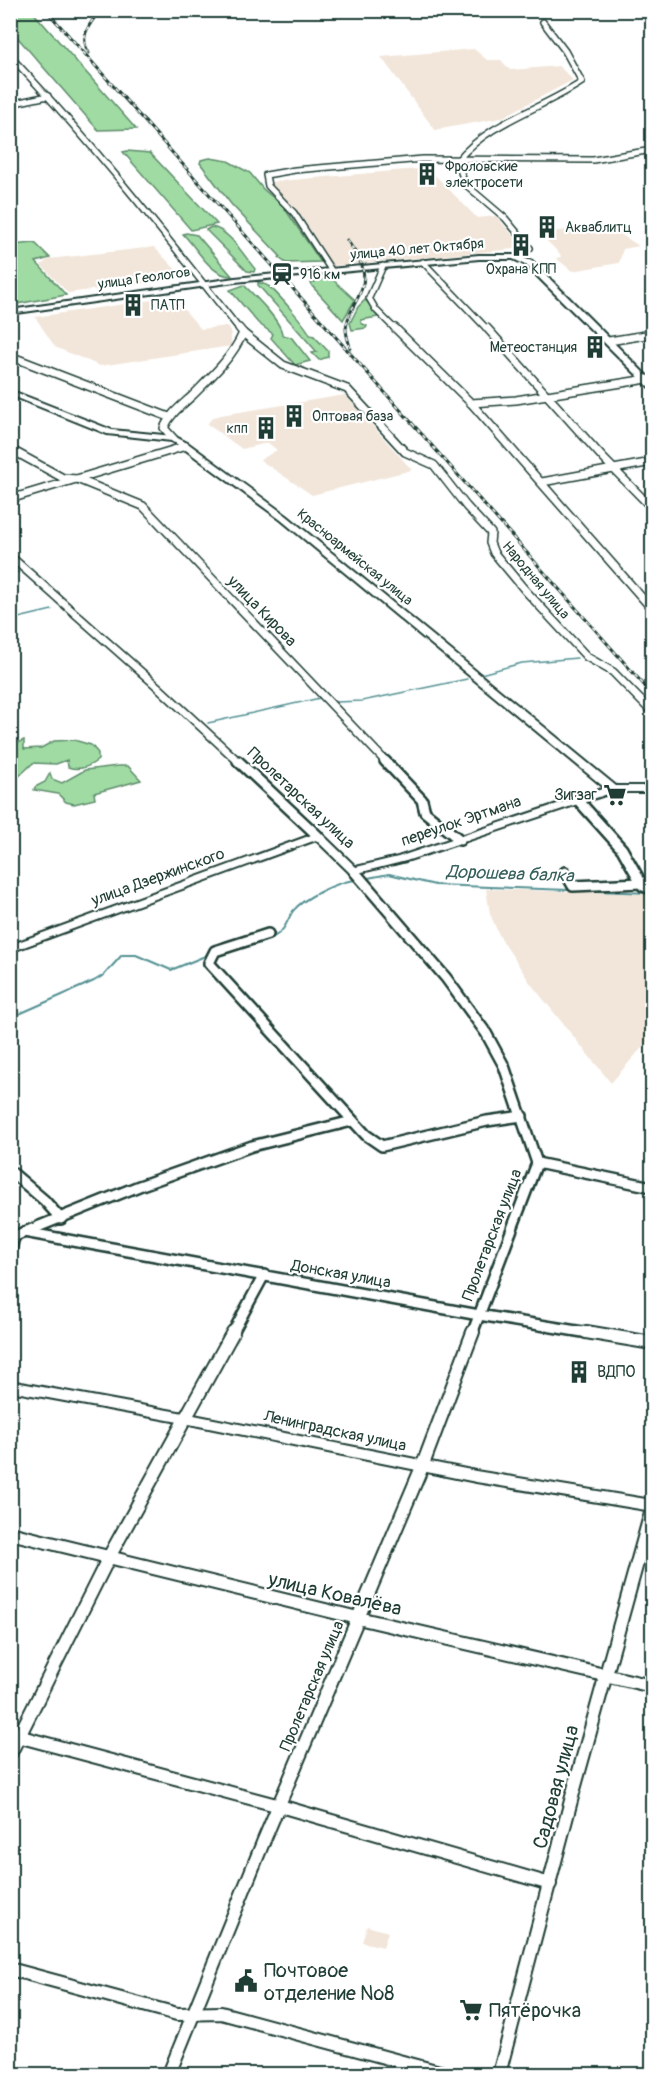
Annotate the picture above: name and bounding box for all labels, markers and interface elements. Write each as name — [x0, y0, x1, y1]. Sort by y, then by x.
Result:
place label: Фроловские электросети — [445, 158, 522, 191]
building icon: Фроловские электросети — [414, 161, 440, 187]
building icon: Акваблитц — [534, 214, 560, 240]
place label: Акваблитц — [565, 219, 632, 236]
building icon: Охрана КПП — [508, 232, 534, 258]
street label: улица 40 лет Октября — [349, 235, 484, 263]
station icon: 916 км — [269, 261, 295, 287]
place label: Охрана КПП — [486, 261, 556, 278]
street label: улица Геологов — [96, 263, 191, 293]
place label: 916 км — [300, 266, 340, 283]
building icon: ПАТП — [120, 292, 146, 318]
place label: ПАТП — [151, 297, 185, 314]
building icon: Метеостанция — [582, 334, 608, 360]
place label: Метеостанция — [490, 339, 577, 356]
building icon: Оптовая база — [281, 403, 307, 429]
place label: Оптовая база — [312, 408, 393, 425]
building icon: кпп — [253, 415, 279, 441]
place label: кпп — [227, 420, 248, 437]
street label: Красноармейская улица — [294, 505, 416, 609]
street label: Народная улица — [499, 538, 573, 622]
street label: улица Кирова — [222, 571, 301, 651]
street label: Пролетарская улица — [243, 743, 359, 853]
supermarket icon: Зигзаг — [602, 782, 628, 808]
place label: Зигзаг — [554, 785, 598, 805]
street label: переулок Эртмана — [398, 791, 524, 851]
street label: улица Дзержинского — [88, 843, 228, 911]
water label: Дорошева балка — [445, 860, 576, 888]
street label: Пролетарская улица — [458, 1166, 526, 1304]
street label: Донская улица — [289, 1255, 392, 1293]
building icon: ВДПО — [566, 1359, 592, 1385]
place label: ВДПО — [597, 1362, 635, 1382]
street label: Ленинградская улица — [261, 1406, 408, 1456]
street label: улица Ковалёва — [265, 1566, 404, 1621]
street label: Пролетарская улица — [275, 1618, 349, 1754]
street label: Садовая улица — [527, 1722, 585, 1852]
place label: Почтовое отделение №8 — [264, 1958, 394, 2006]
public building icon: Почтовое отделение №8 — [233, 1968, 259, 1994]
supermarket icon: Пятёрочка — [458, 1997, 484, 2023]
place label: Пятёрочка — [489, 1998, 581, 2023]

